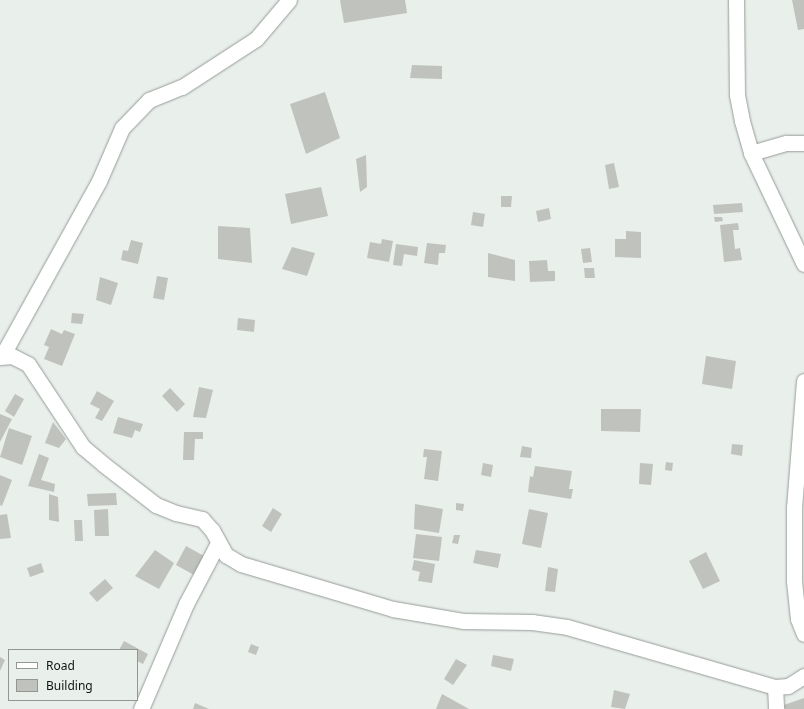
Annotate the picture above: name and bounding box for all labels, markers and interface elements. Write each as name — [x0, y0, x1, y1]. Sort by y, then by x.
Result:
legend — [8, 649, 138, 701]
text: Road — [46, 657, 75, 674]
text: Building — [46, 677, 93, 694]

